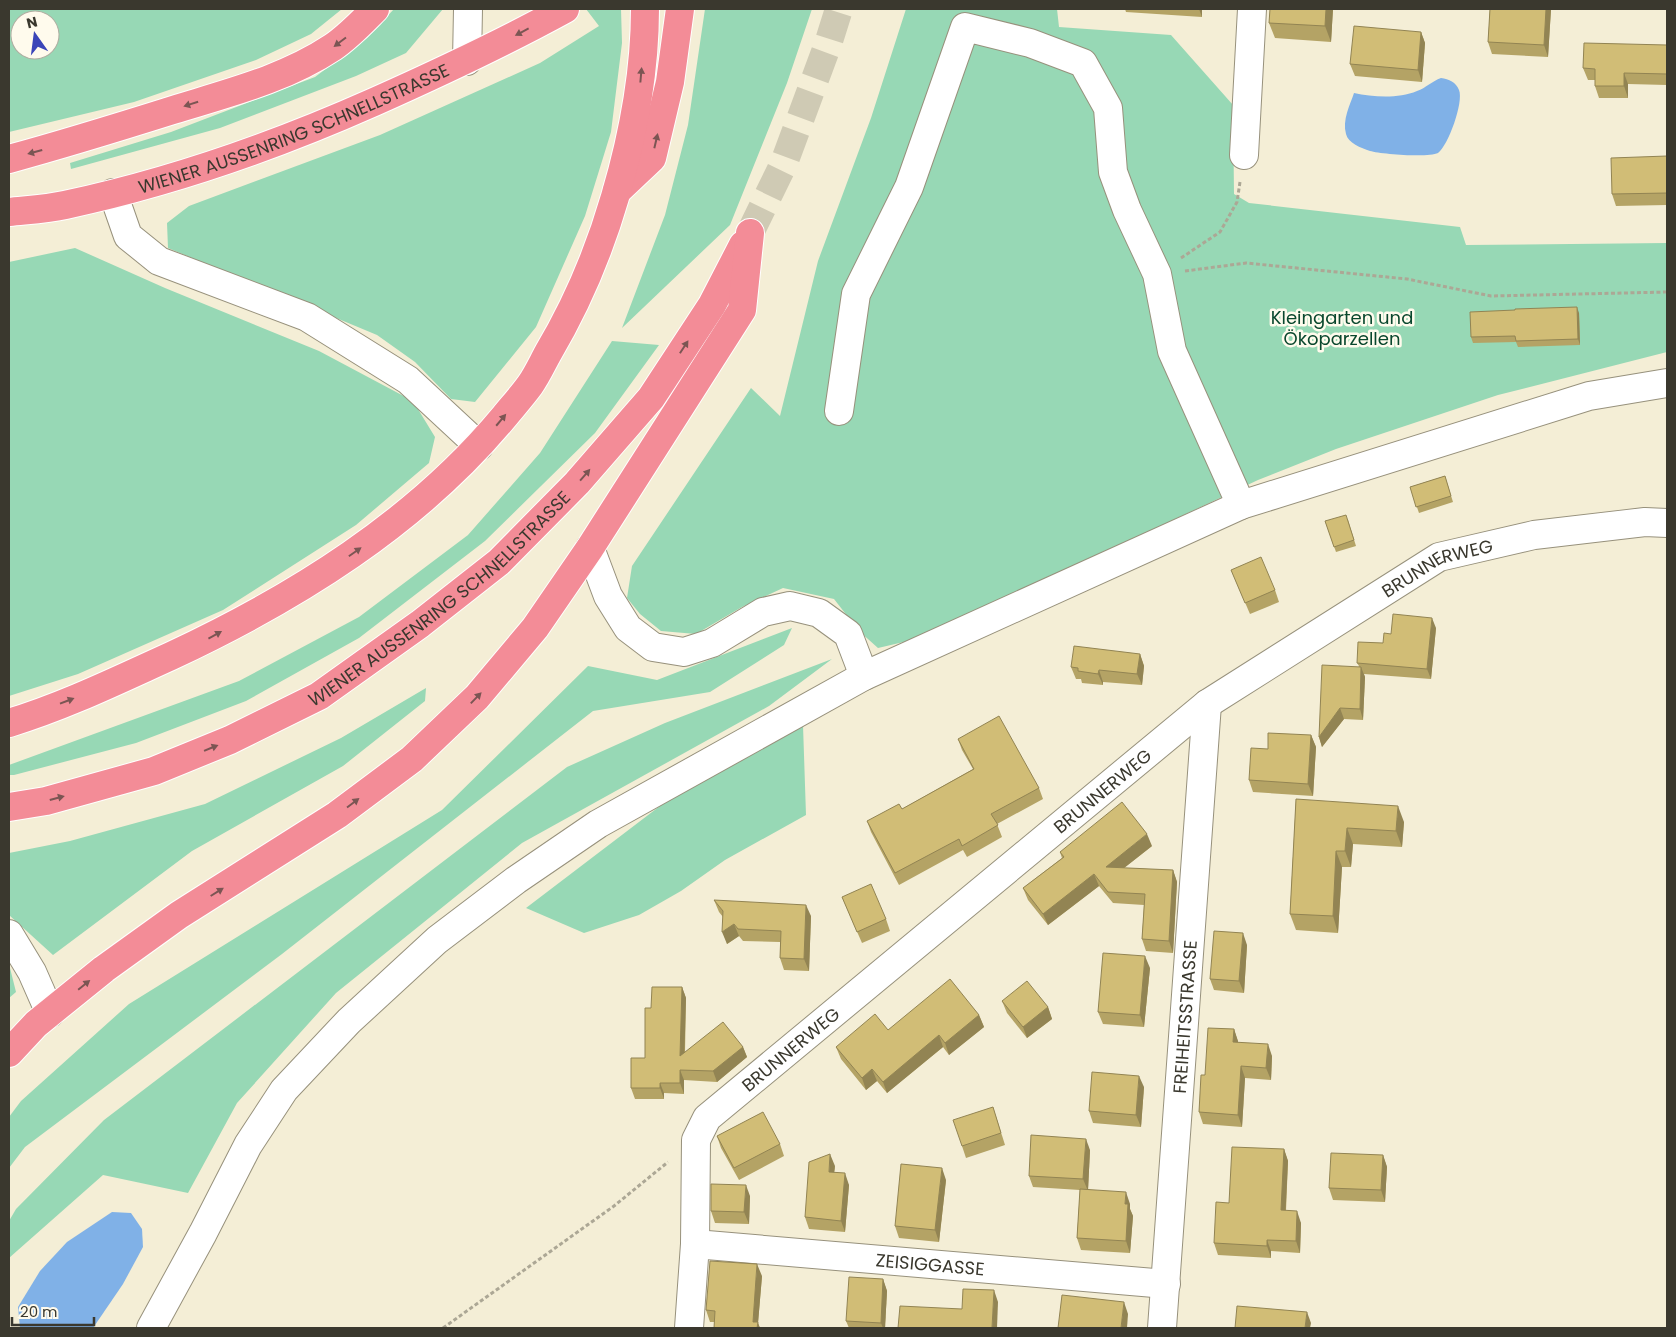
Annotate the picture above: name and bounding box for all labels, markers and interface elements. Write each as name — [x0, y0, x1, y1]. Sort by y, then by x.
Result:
north arrow — [10, 10, 60, 60]
text: N — [24, 11, 39, 33]
one-way arrow — [515, 28, 530, 36]
one-way arrow — [334, 36, 347, 47]
street label: WIENER AUSSENRING SCHNELLSTRASSE — [135, 57, 453, 199]
one-way arrow — [637, 66, 645, 82]
one-way arrow — [183, 101, 198, 109]
one-way arrow — [652, 133, 660, 148]
one-way arrow — [28, 148, 43, 156]
park label: Kleingarten und Ökoparzellen — [1271, 305, 1413, 351]
one-way arrow — [680, 340, 689, 354]
one-way arrow — [495, 414, 506, 426]
one-way arrow — [579, 468, 590, 481]
street label: WIENER AUSSENRING SCHNELLSTRASSE — [304, 485, 576, 712]
street label: BRUNNERWEG — [1377, 532, 1495, 603]
one-way arrow — [348, 547, 362, 557]
one-way arrow — [209, 630, 222, 639]
one-way arrow — [470, 692, 482, 704]
one-way arrow — [60, 697, 75, 705]
street label: BRUNNERWEG — [1048, 743, 1157, 839]
one-way arrow — [204, 744, 219, 752]
one-way arrow — [49, 793, 64, 801]
one-way arrow — [346, 798, 359, 809]
one-way arrow — [210, 887, 223, 896]
street label: FREIHEITSSTRASSE — [1166, 939, 1202, 1095]
one-way arrow — [77, 980, 90, 991]
street label: BRUNNERWEG — [736, 1001, 845, 1097]
street label: ZEISIGGASSE — [875, 1247, 986, 1281]
scale bar — [12, 1294, 95, 1326]
text: 20 m — [20, 1301, 58, 1322]

